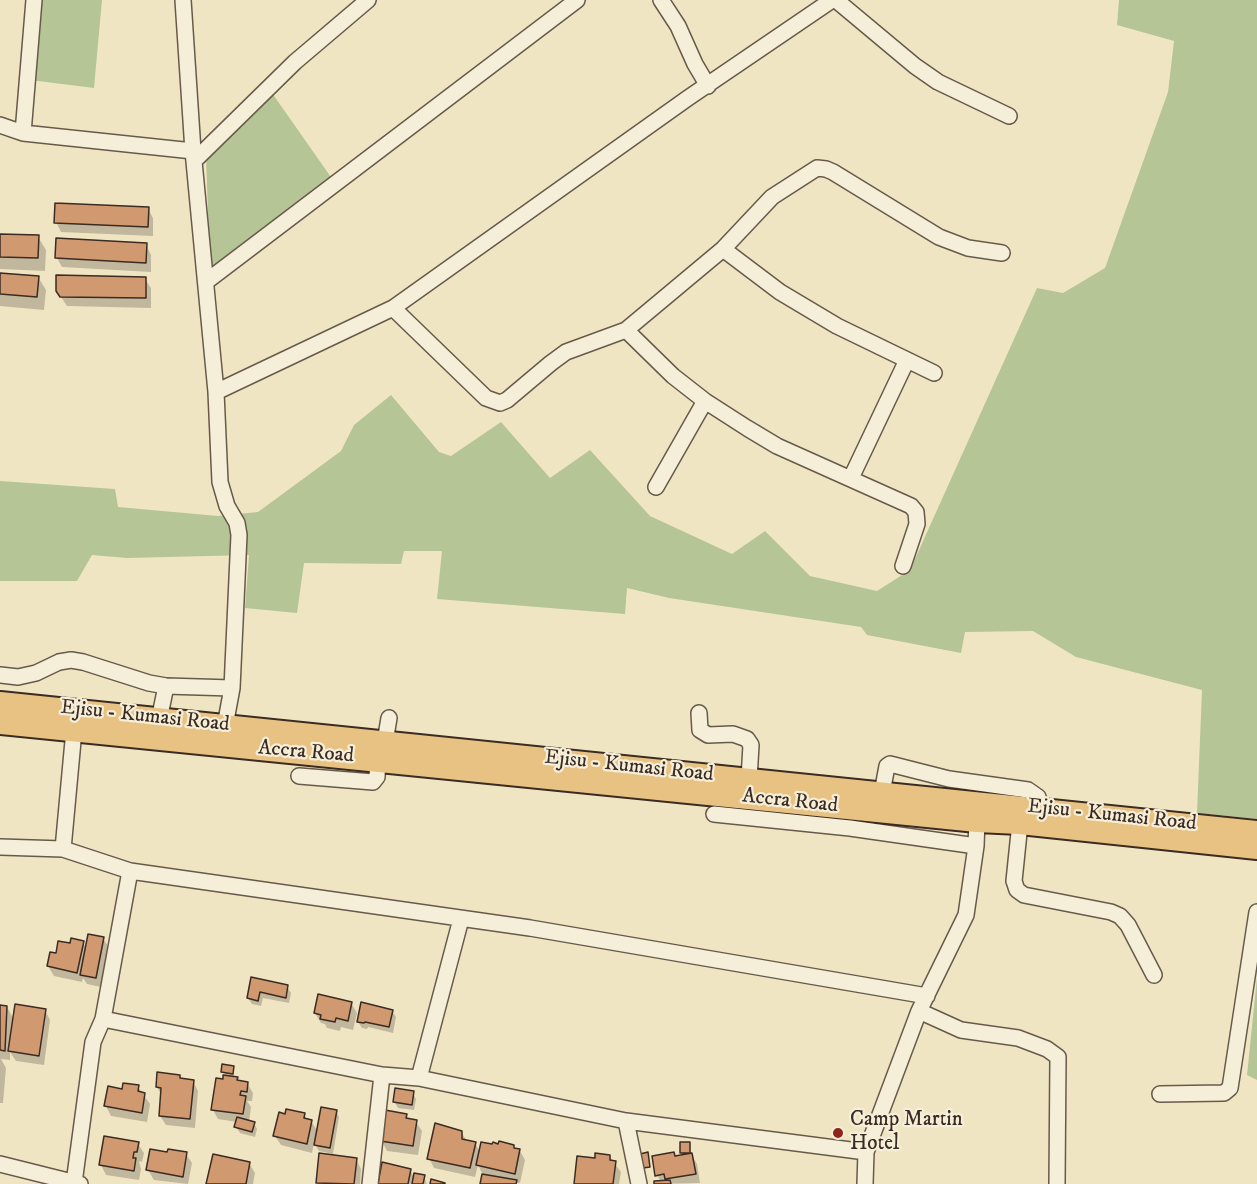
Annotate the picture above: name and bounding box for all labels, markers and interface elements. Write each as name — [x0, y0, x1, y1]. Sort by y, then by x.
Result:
street label: Ejisu - Kumasi Road — [59, 696, 231, 738]
street label: Accra Road — [257, 736, 355, 770]
street label: Ejisu - Kumasi Road — [543, 746, 715, 788]
street label: Accra Road — [741, 784, 839, 820]
street label: Ejisu - Kumasi Road — [1026, 795, 1198, 837]
place label: Camp Martin Hotel — [850, 1108, 963, 1158]
marker: Camp Martin Hotel — [831, 1126, 845, 1140]

